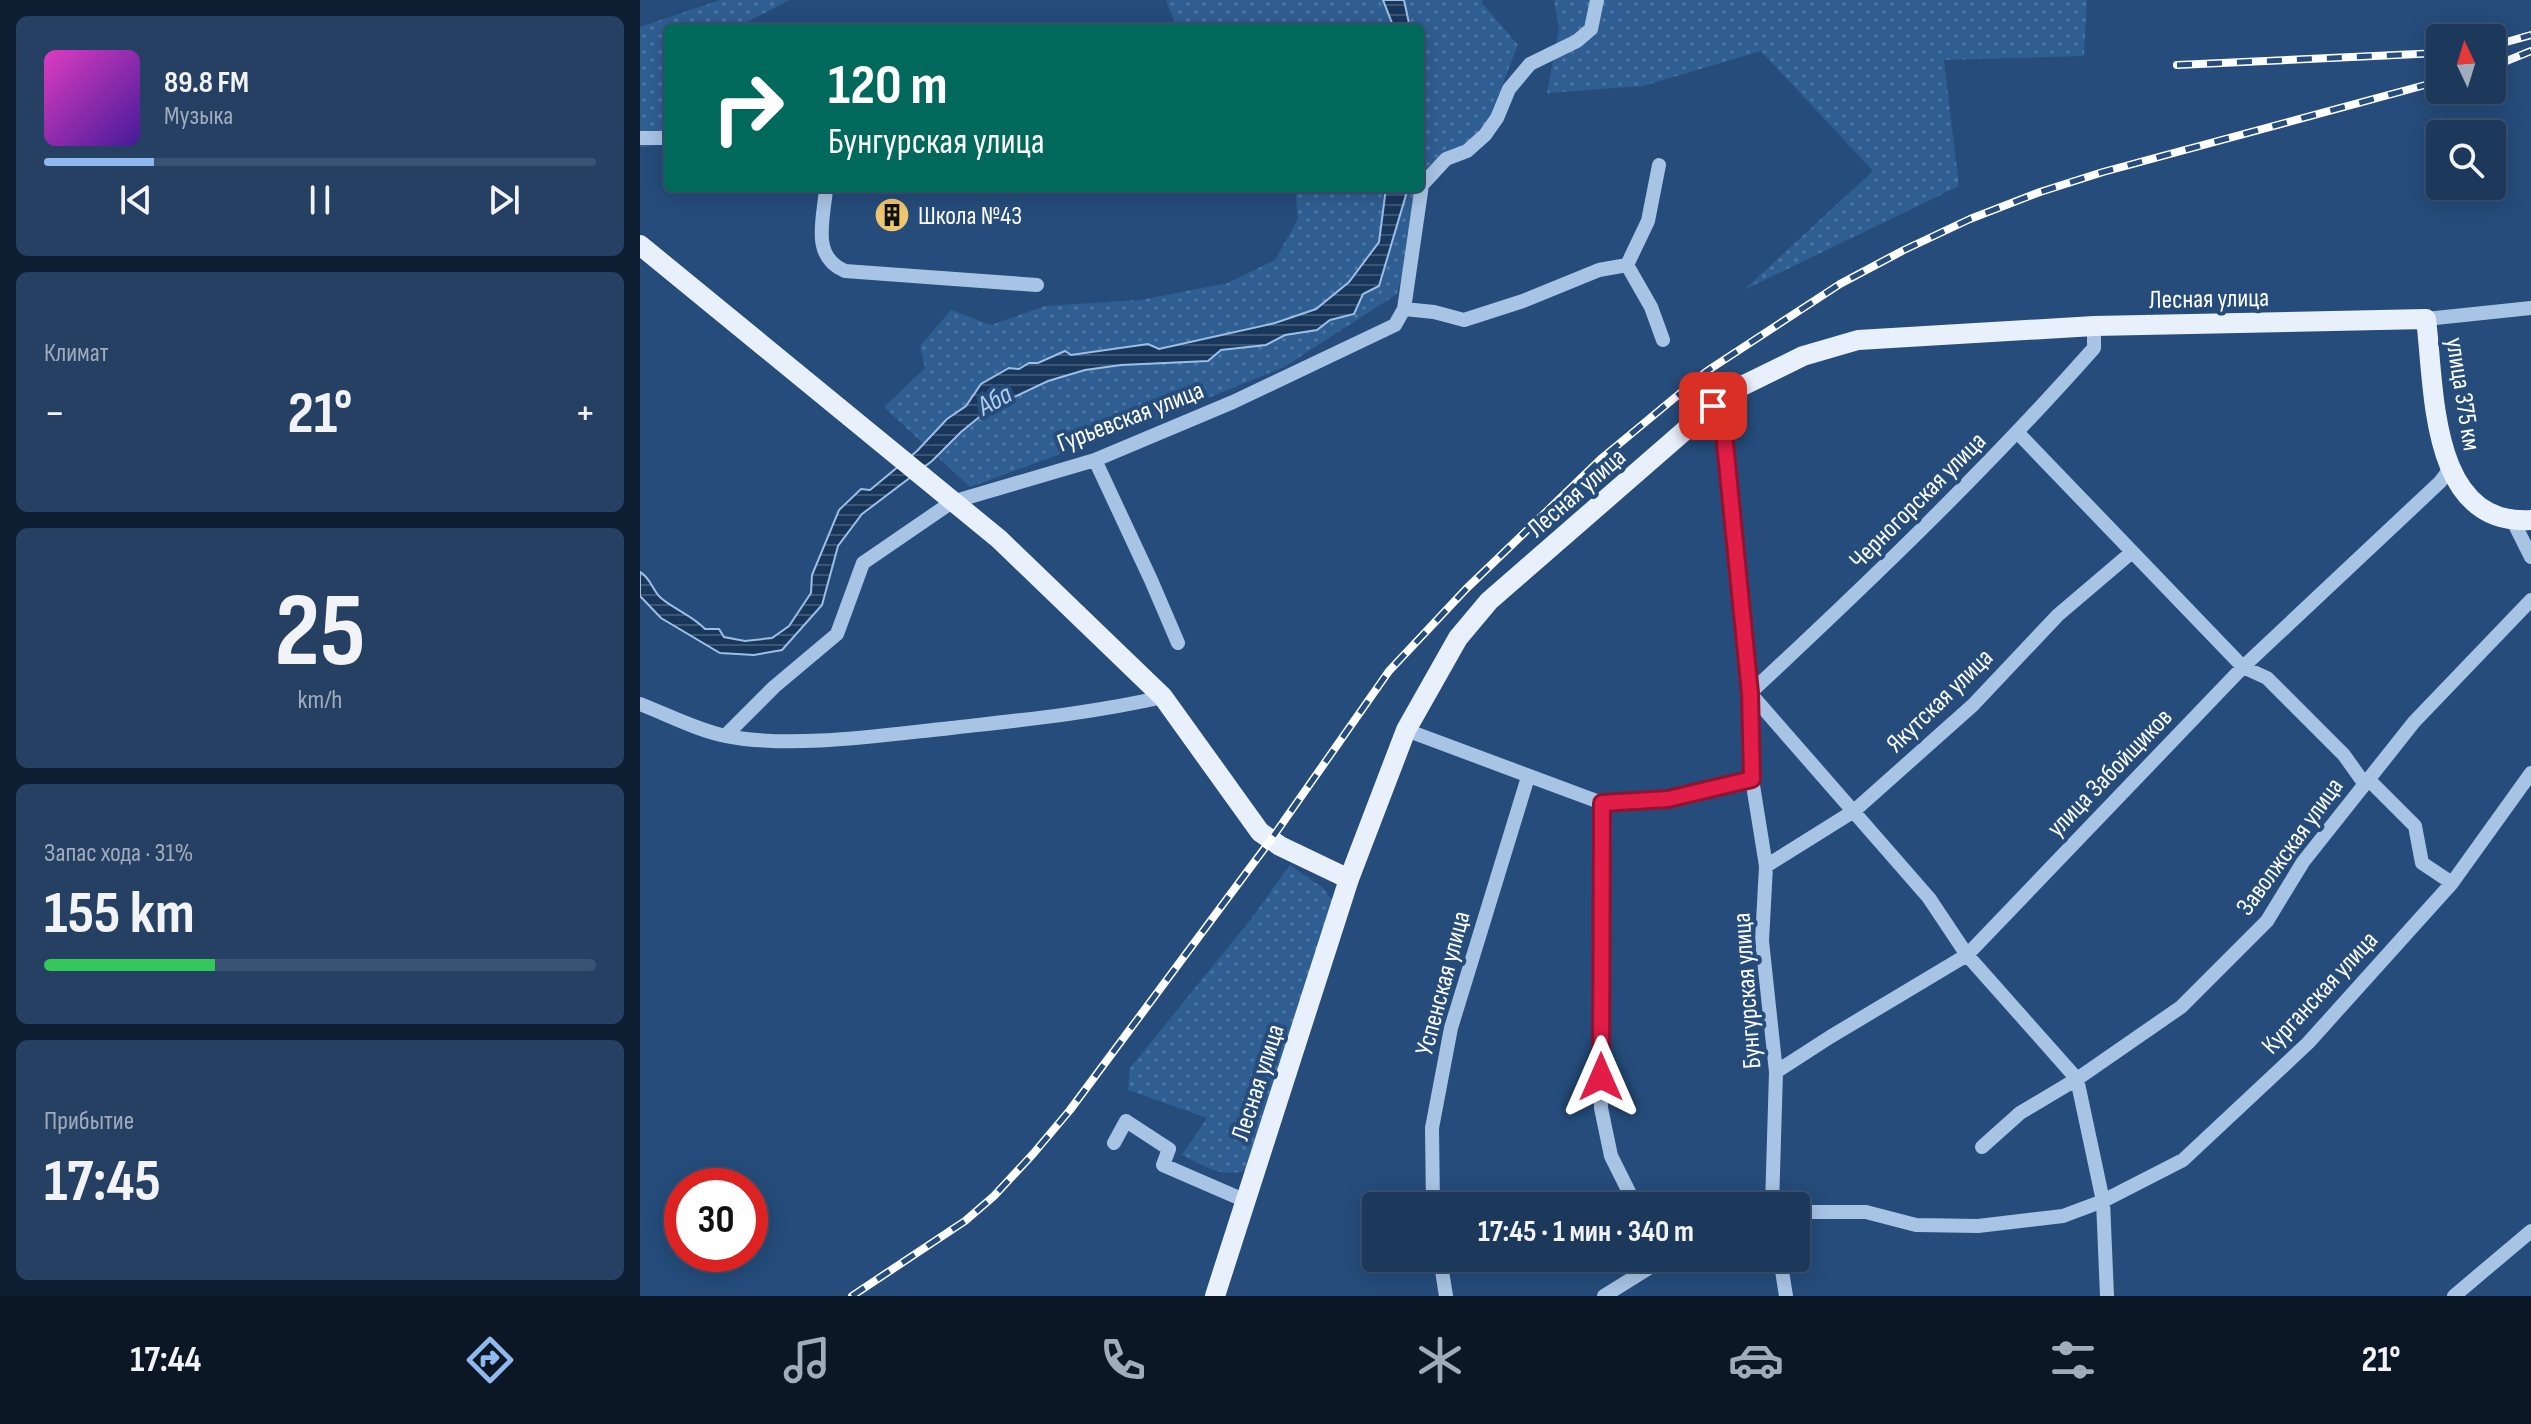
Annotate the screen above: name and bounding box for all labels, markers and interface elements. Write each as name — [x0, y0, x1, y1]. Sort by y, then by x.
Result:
north arrow — [2426, 24, 2506, 104]
map controls — [2426, 24, 2506, 200]
text: 120 m — [828, 53, 948, 120]
icon: right — [696, 56, 800, 160]
text: 89.8 FM — [164, 65, 249, 101]
text: Музыка — [164, 101, 233, 132]
button: search — [2426, 120, 2506, 200]
text: Бунгурская улица — [828, 121, 1045, 164]
icon: previous — [114, 178, 158, 222]
icon: pause — [298, 178, 342, 222]
icon: next — [482, 178, 526, 222]
building icon: Школа №43 — [873, 196, 911, 234]
place label: Школа №43 — [918, 201, 1022, 232]
street label: Лесная улица — [2149, 283, 2269, 316]
street label: улица 375 км — [2438, 335, 2487, 453]
text: Климат — [44, 338, 108, 369]
pin — [1679, 372, 1747, 440]
street label: Гурьевская улица — [1053, 375, 1208, 460]
water label: Аба — [971, 377, 1018, 424]
text: 21° — [287, 378, 353, 450]
icon: arrive — [1691, 384, 1735, 428]
text: − — [44, 387, 66, 440]
text: + — [574, 387, 596, 440]
street label: Черногорская улица — [1843, 426, 1993, 576]
street label: Лесная улица — [1521, 442, 1633, 544]
text: 25 — [274, 570, 366, 695]
street label: Якутская улица — [1880, 643, 2000, 760]
text: km/h — [298, 685, 342, 716]
street label: улица Забойщиков — [2041, 702, 2179, 844]
street label: Заволжская улица — [2230, 772, 2350, 922]
text: Запас хода · 31% — [44, 838, 193, 869]
text: 155 km — [44, 878, 195, 950]
street label: Успенская улица — [1409, 908, 1478, 1059]
street label: Бунгурская улица — [1727, 912, 1768, 1070]
street label: Курганская улица — [2255, 925, 2385, 1061]
street label: Лесная улица — [1225, 1021, 1292, 1144]
position arrow — [1559, 1035, 1643, 1119]
text: Прибытие — [44, 1106, 134, 1137]
text: 17:45 — [44, 1146, 161, 1218]
speed limit sign: 30 — [664, 1168, 768, 1272]
text: 17:45 · 1 мин · 340 m — [1478, 1214, 1694, 1250]
icon: directions — [462, 1332, 518, 1388]
icon: music — [779, 1332, 835, 1388]
icon: phone — [1095, 1332, 1151, 1388]
icon: climate — [1412, 1332, 1468, 1388]
icon: car — [1728, 1332, 1784, 1388]
icon: filters — [2045, 1332, 2101, 1388]
text: 17:44 — [130, 1339, 201, 1382]
text: 21° — [2362, 1339, 2401, 1382]

